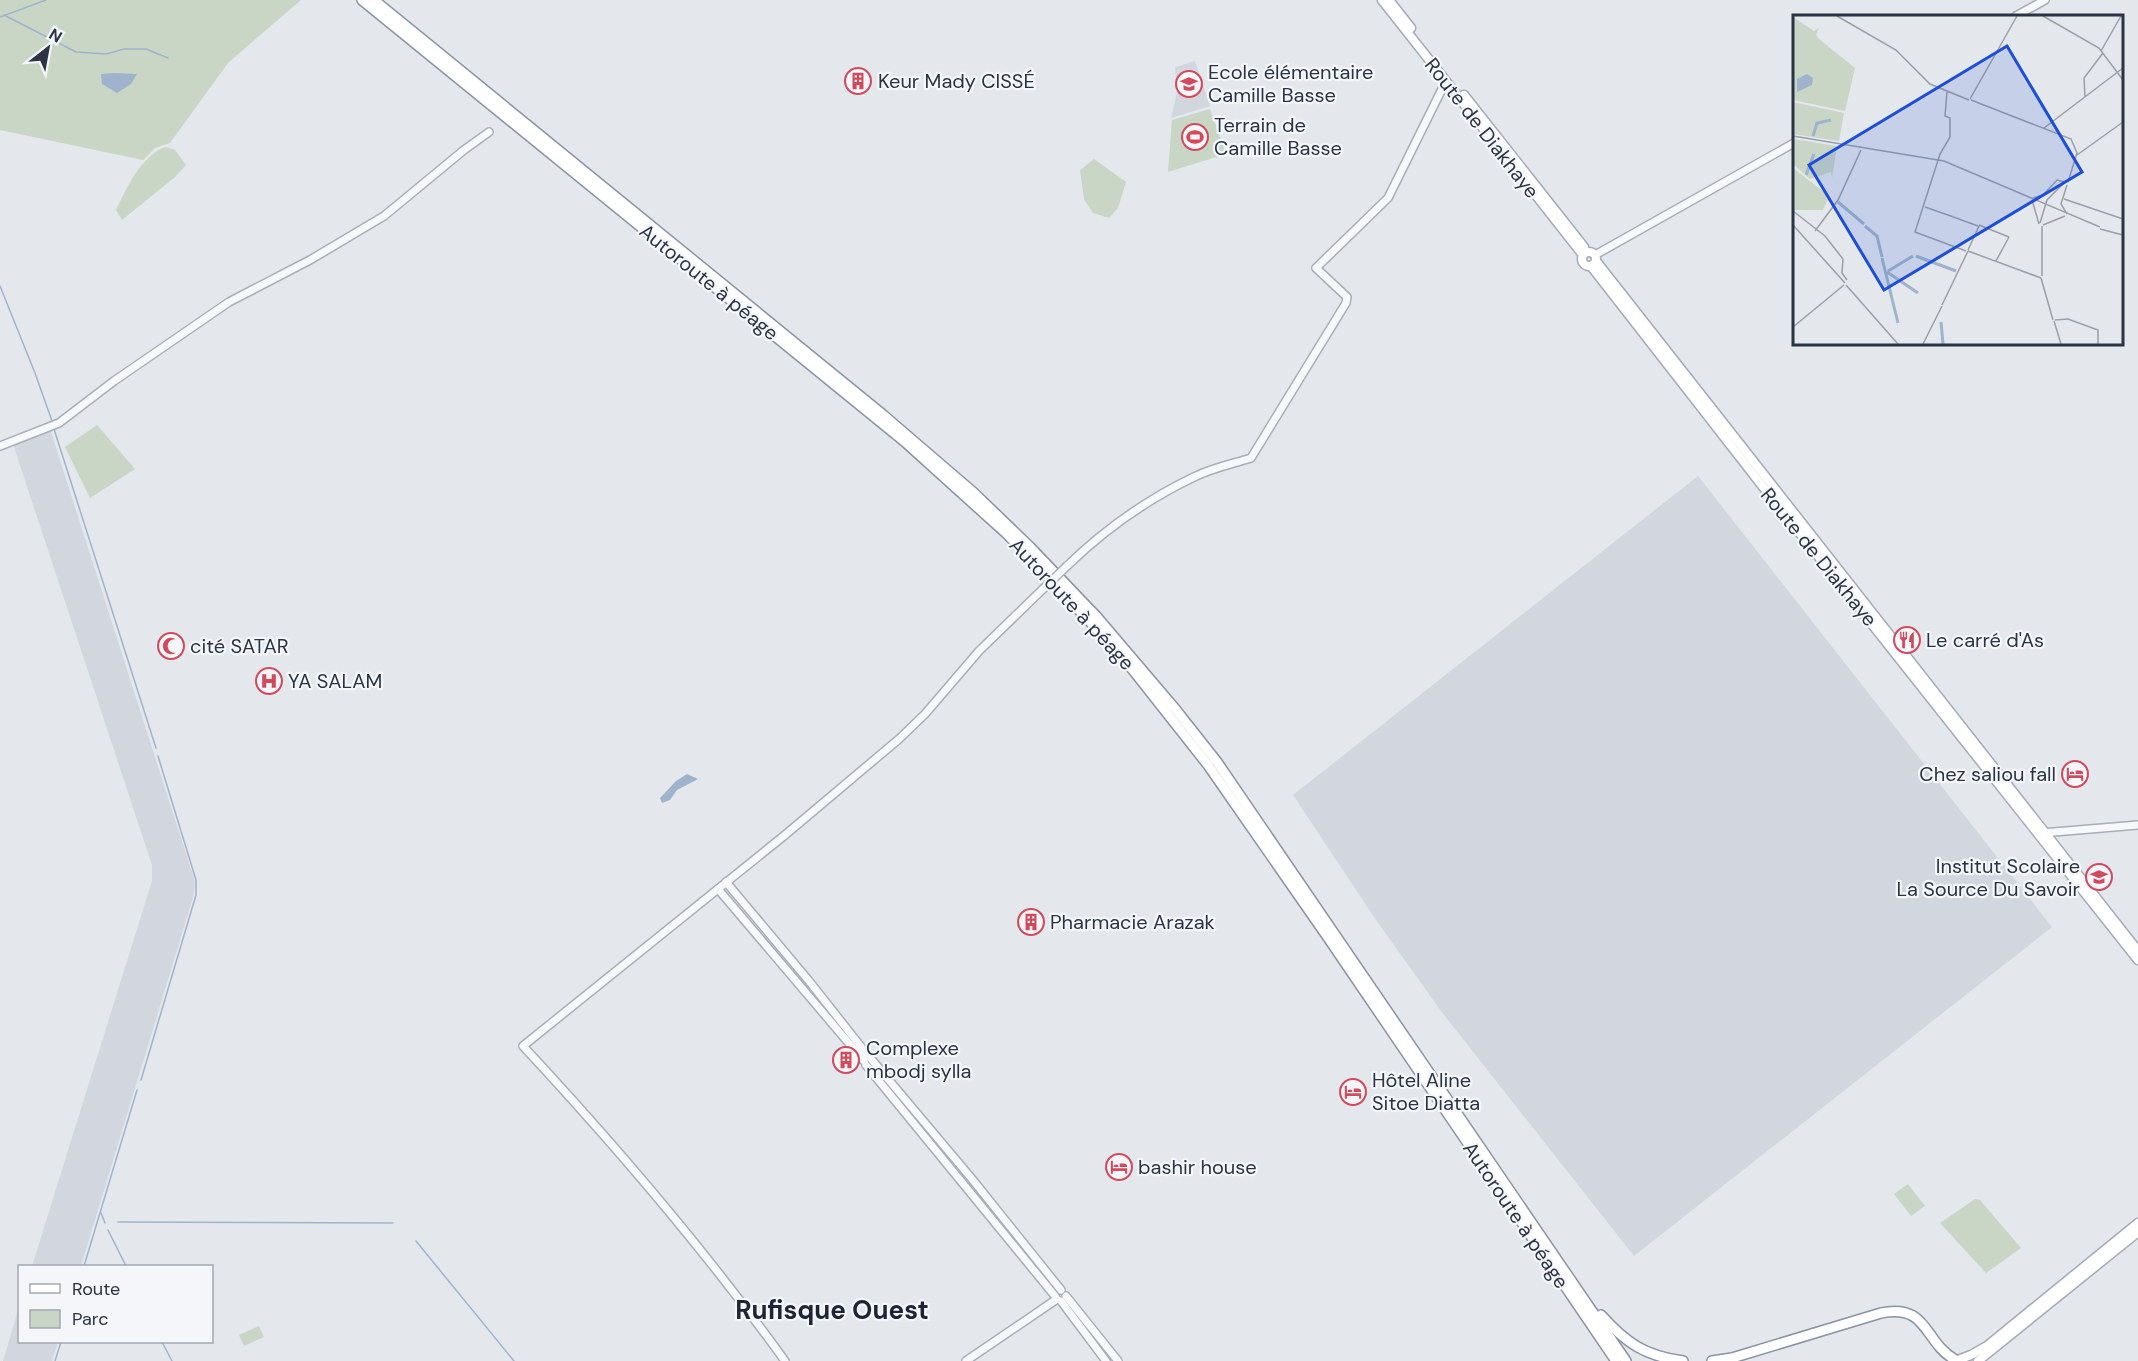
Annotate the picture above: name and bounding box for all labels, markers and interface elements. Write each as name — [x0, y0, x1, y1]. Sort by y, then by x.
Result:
inset map — [1793, 15, 2123, 345]
north arrow — [18, 18, 78, 78]
text: N — [45, 24, 66, 48]
street label: Route de Diakhaye — [1419, 53, 1545, 203]
place label: Ecole élémentaire Camille Basse — [1208, 59, 1373, 108]
building icon: Keur Mady CISSÉ — [843, 66, 873, 96]
place label: Keur Mady CISSÉ — [878, 68, 1035, 94]
school or university icon: Ecole élémentaire Camille Basse — [1174, 69, 1204, 99]
place label: Terrain de Camille Basse — [1214, 112, 1342, 161]
sports icon: Terrain de Camille Basse — [1180, 122, 1210, 152]
street label: Autoroute à péage — [634, 218, 784, 346]
street label: Route de Diakhaye — [1755, 482, 1883, 632]
street label: Autoroute à péage — [1004, 532, 1140, 676]
restaurant icon: Le carré d'As — [1892, 625, 1922, 655]
place label: Le carré d'As — [1926, 627, 2044, 653]
mosque icon: cité SATAR — [156, 631, 186, 661]
place label: cité SATAR — [190, 633, 289, 659]
hospital icon: YA SALAM — [254, 666, 284, 696]
place label: YA SALAM — [288, 668, 382, 694]
hotel icon: Chez saliou fall — [2060, 759, 2090, 789]
place label: Chez saliou fall — [1919, 761, 2056, 787]
place label: Institut Scolaire La Source Du Savoir — [1896, 853, 2080, 902]
school or university icon: Institut Scolaire La Source Du Savoir — [2084, 862, 2114, 892]
building icon: Pharmacie Arazak — [1016, 907, 1046, 937]
place label: Pharmacie Arazak — [1050, 909, 1215, 935]
place label: Complexe mbodj sylla — [866, 1035, 971, 1084]
building icon: Complexe mbodj sylla — [831, 1045, 861, 1075]
place label: Hôtel Aline Sitoe Diatta — [1372, 1067, 1480, 1116]
hotel icon: Hôtel Aline Sitoe Diatta — [1338, 1077, 1368, 1107]
street label: Autoroute à péage — [1457, 1137, 1575, 1293]
hotel icon: bashir house — [1104, 1152, 1134, 1182]
place label: bashir house — [1138, 1154, 1257, 1180]
legend — [18, 1265, 213, 1343]
text: Route — [72, 1277, 120, 1301]
district label: Rufisque Ouest — [735, 1293, 929, 1327]
text: Parc — [72, 1307, 108, 1331]

